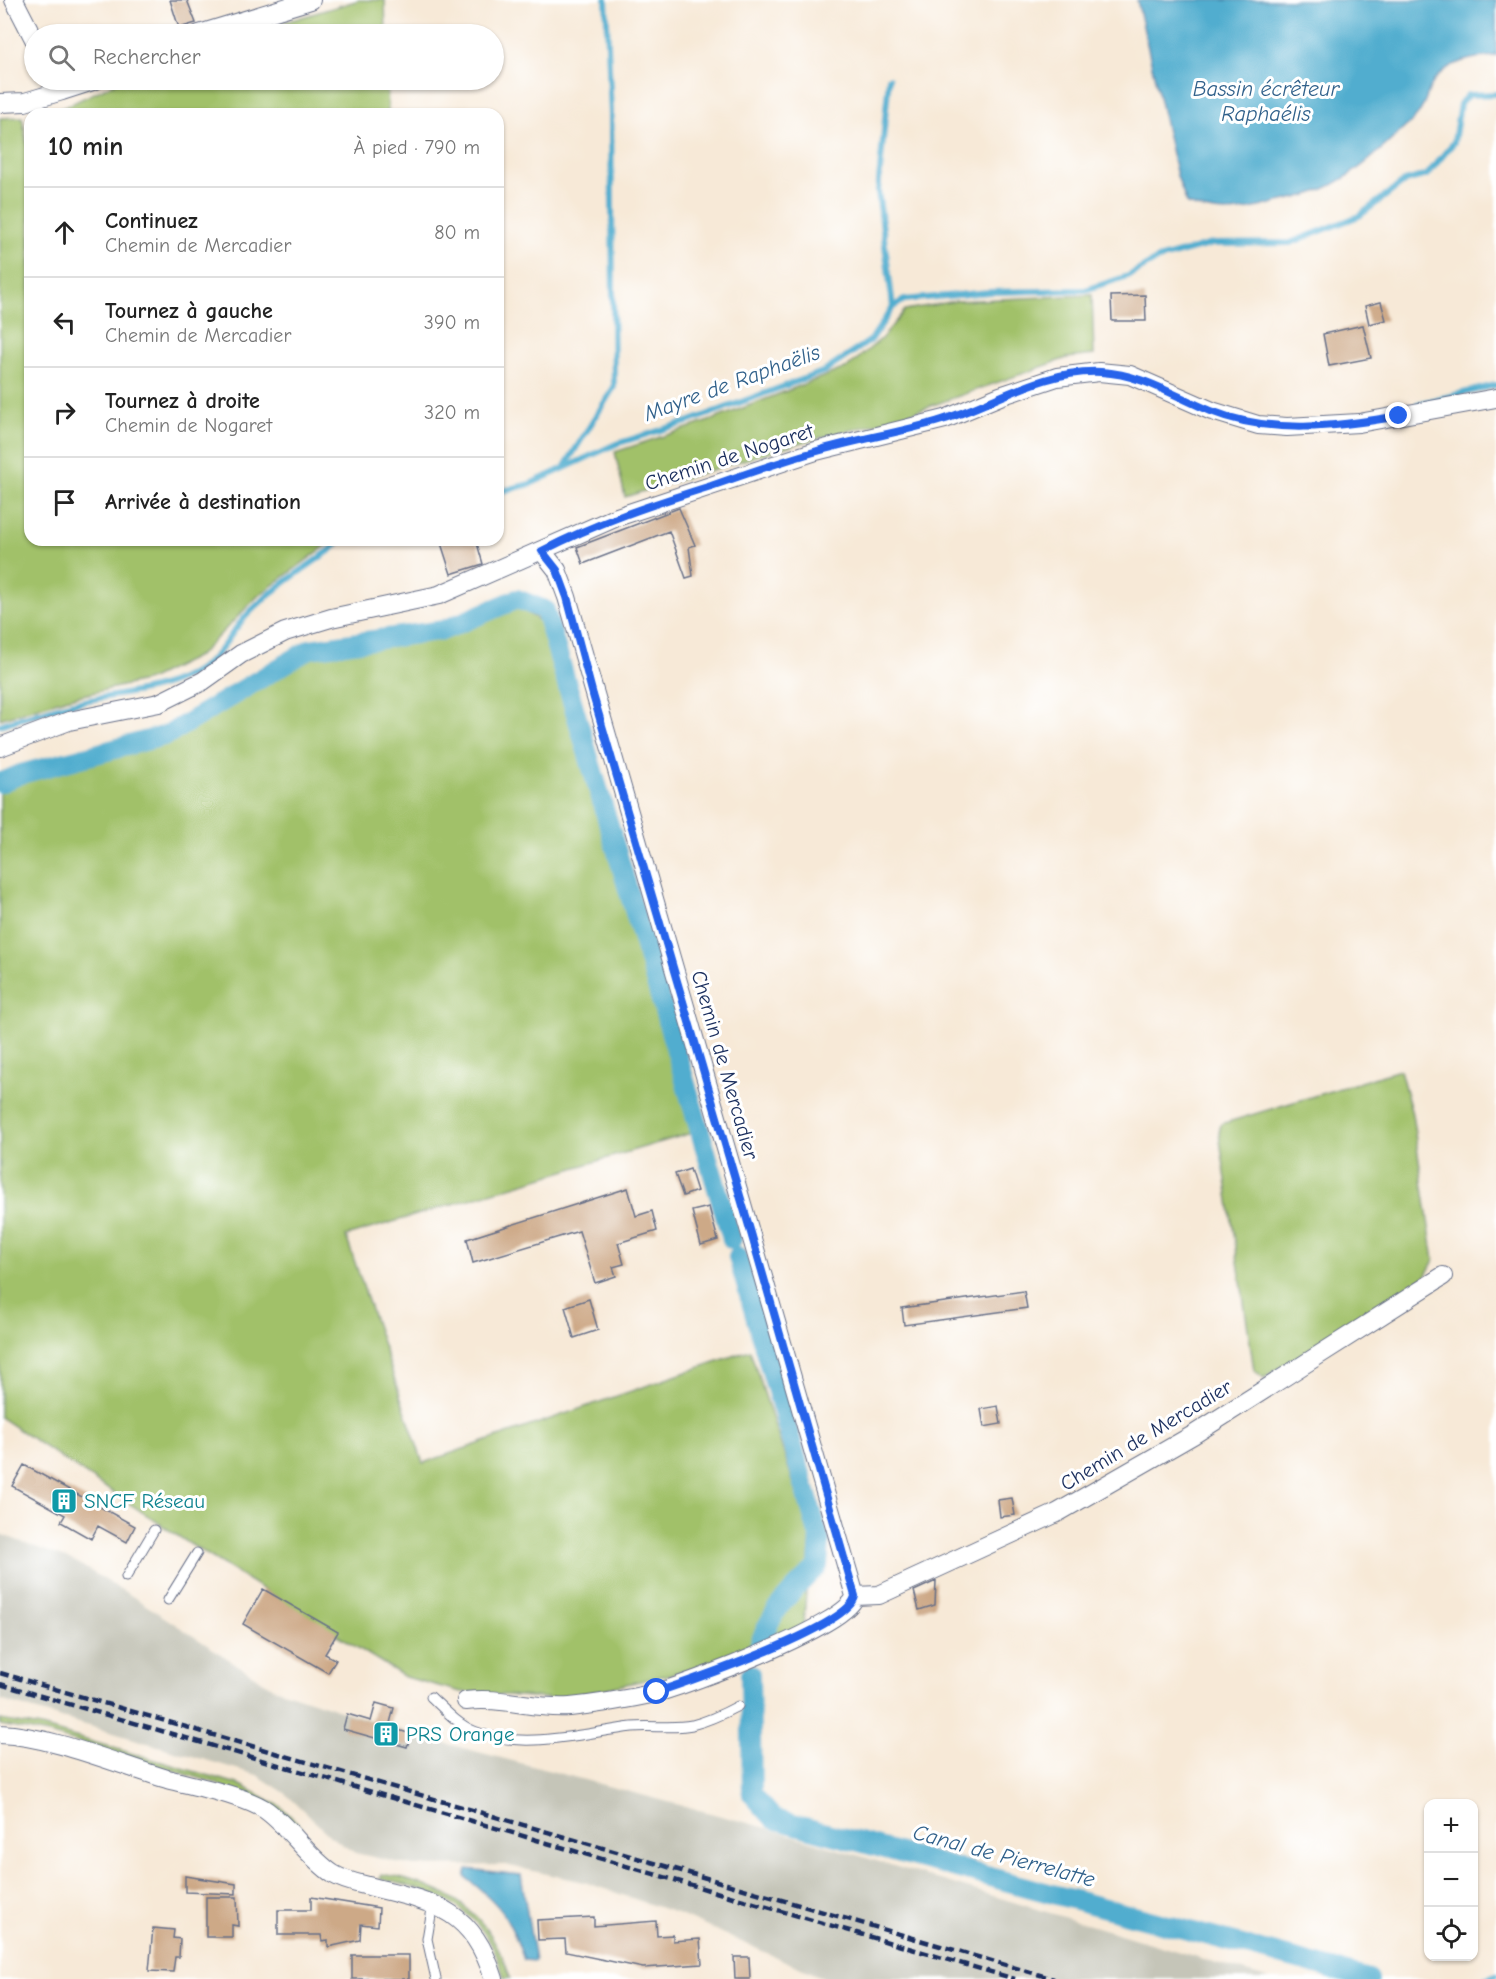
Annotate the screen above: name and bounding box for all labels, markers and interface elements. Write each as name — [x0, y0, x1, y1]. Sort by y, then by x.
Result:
search box — [24, 24, 504, 90]
icon: search — [45, 41, 78, 74]
text: Rechercher — [93, 44, 201, 70]
water label: Bassin écrêteur Raphaélis — [1193, 76, 1340, 127]
text: 10 min — [48, 132, 123, 162]
text: À pied · 790 m — [354, 136, 480, 159]
text: Continuez — [105, 208, 198, 234]
icon: ahead — [48, 216, 81, 249]
text: 80 m — [434, 221, 480, 244]
text: Chemin de Mercadier — [105, 234, 291, 257]
text: Tournez à gauche — [105, 298, 273, 324]
icon: left — [48, 306, 81, 339]
text: 390 m — [424, 311, 480, 334]
text: Chemin de Mercadier — [105, 324, 291, 347]
water label: Mayre de Raphaëlis — [639, 339, 824, 427]
text: Tournez à droite — [105, 388, 260, 414]
icon: right — [48, 396, 81, 429]
text: 320 m — [424, 401, 480, 424]
route end — [1385, 402, 1411, 428]
text: Chemin de Nogaret — [105, 414, 272, 437]
street label: Chemin de Nogaret — [642, 418, 817, 496]
icon: arrive — [48, 486, 81, 519]
text: Arrivée à destination — [105, 489, 301, 515]
street label: Chemin de Mercadier — [687, 968, 764, 1163]
street label: Chemin de Mercadier — [1056, 1374, 1237, 1496]
building icon: SNCF Réseau — [49, 1486, 79, 1516]
place label: SNCF Réseau — [84, 1489, 205, 1513]
route start — [643, 1678, 669, 1704]
building icon: PRS Orange — [371, 1719, 401, 1749]
place label: PRS Orange — [406, 1722, 514, 1746]
map controls — [1424, 1799, 1478, 1961]
button: + — [1424, 1799, 1478, 1853]
water label: Canal de Pierrelatte — [910, 1819, 1098, 1893]
button: − — [1424, 1853, 1478, 1907]
button: locate — [1424, 1907, 1478, 1961]

